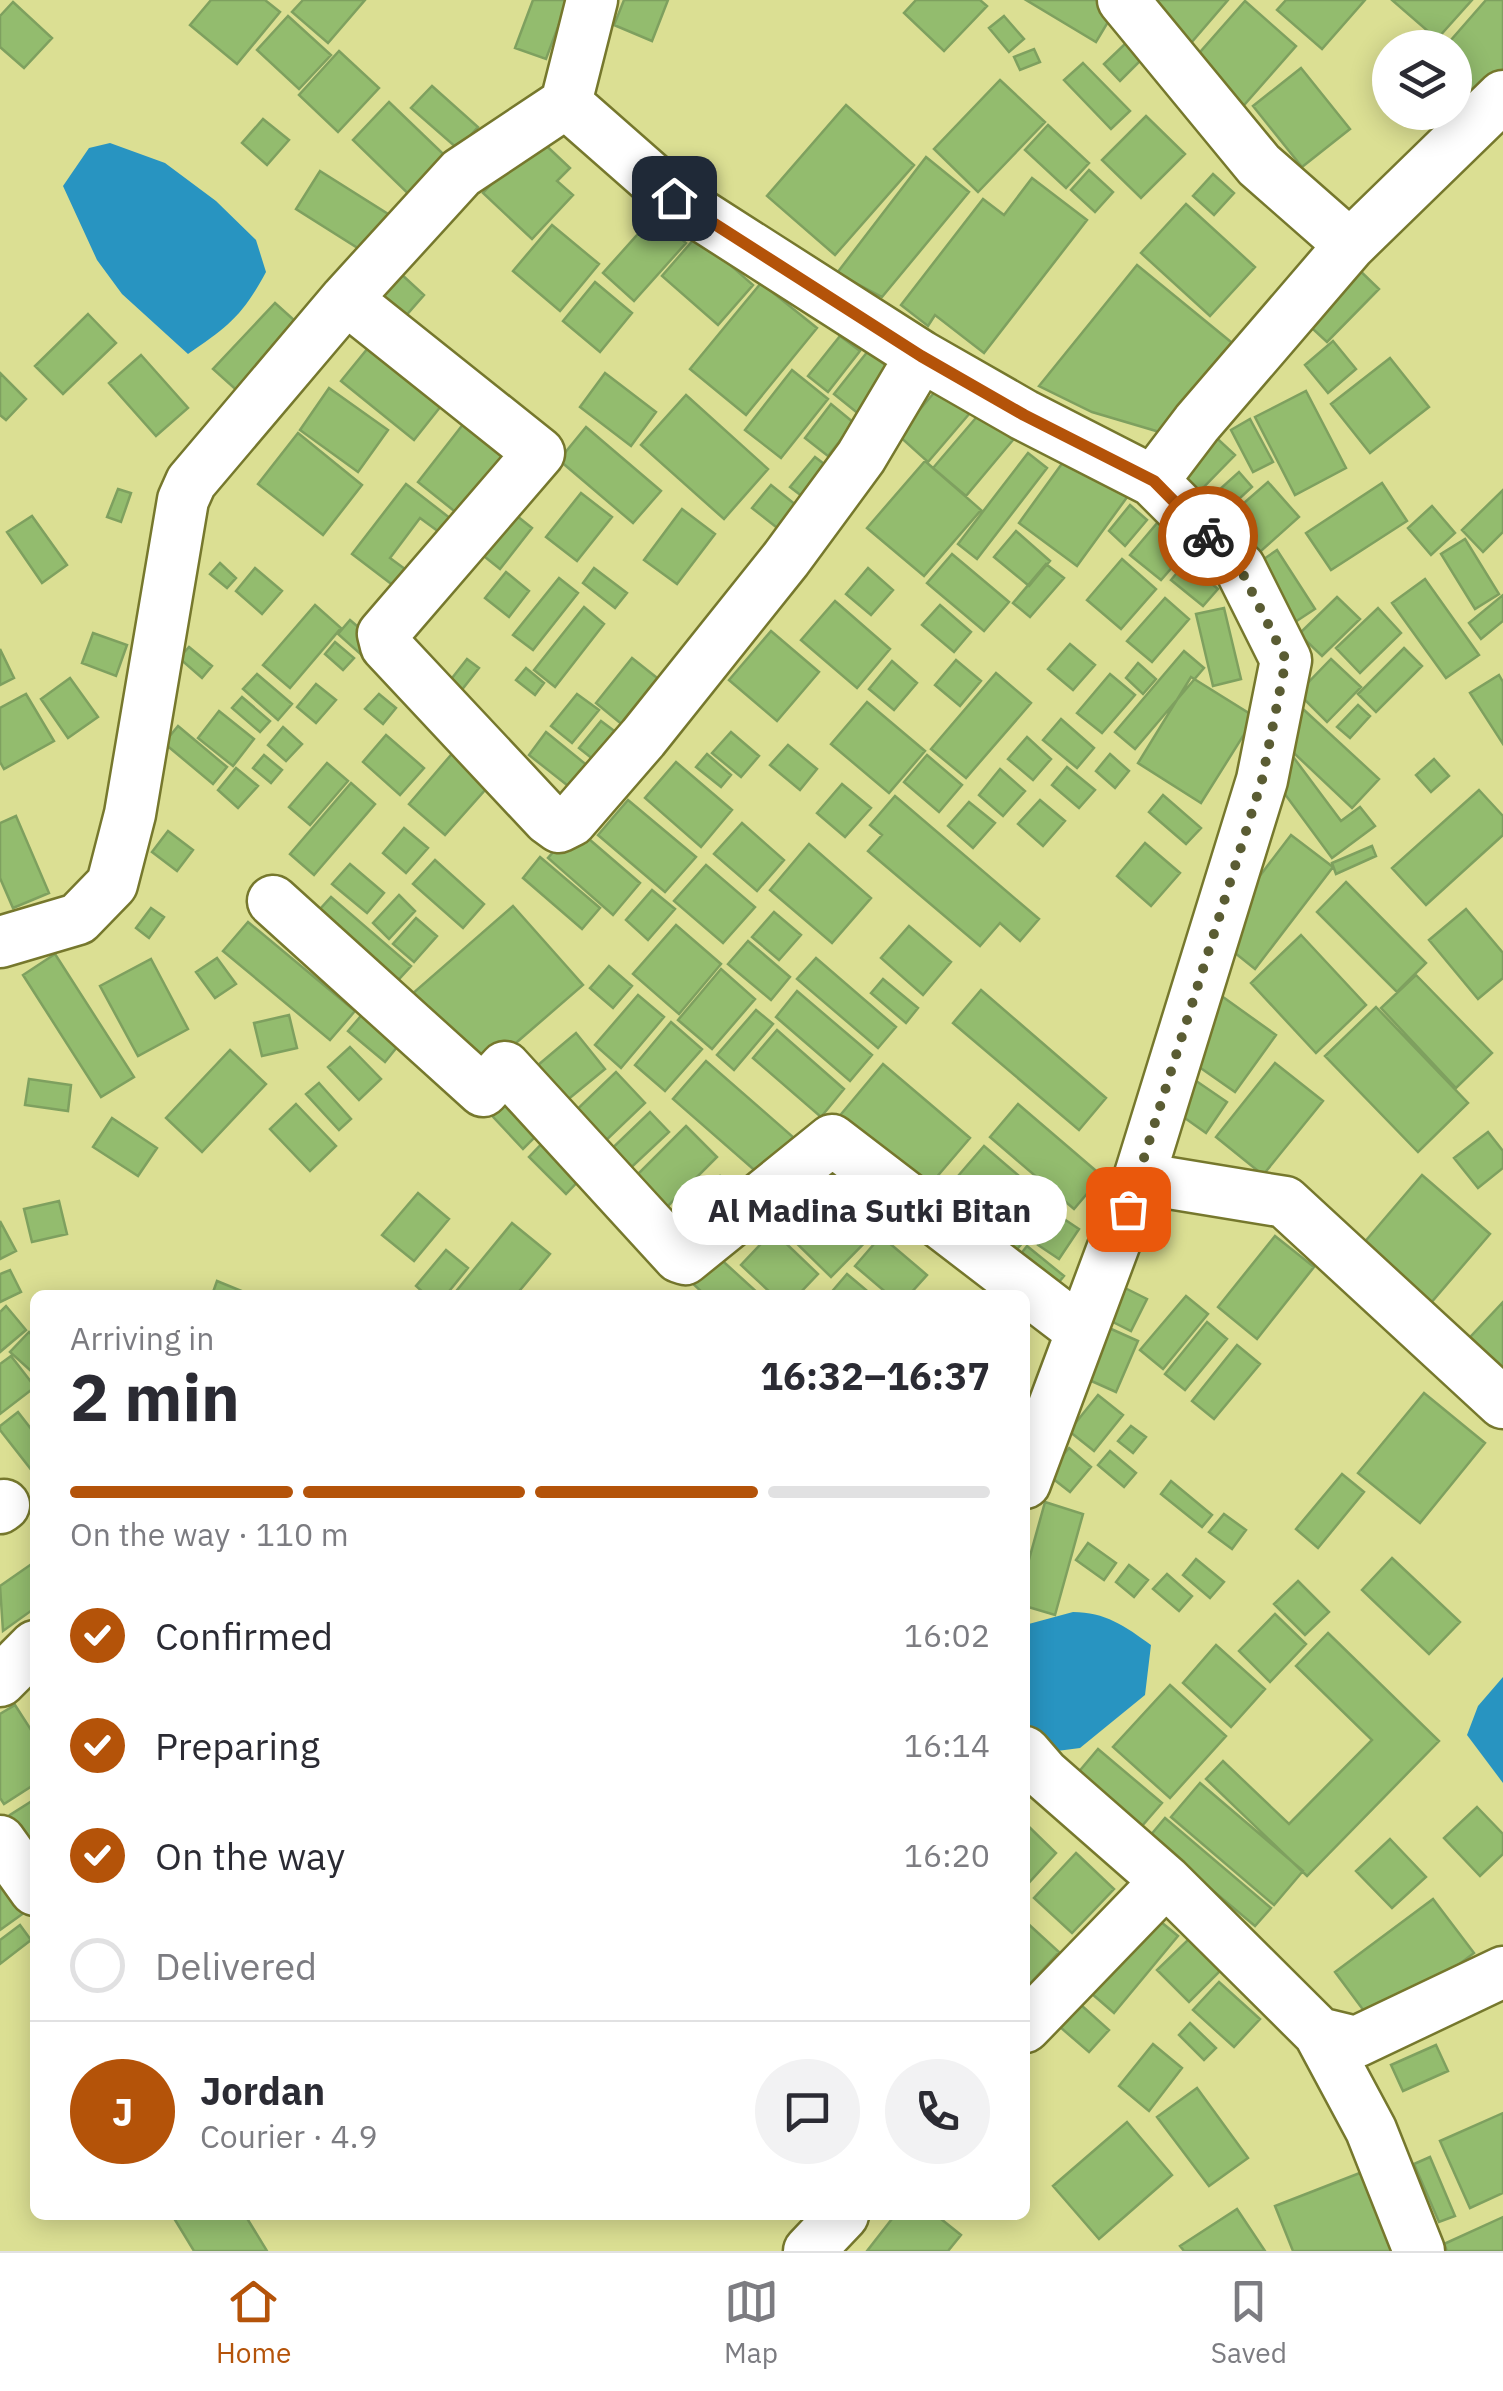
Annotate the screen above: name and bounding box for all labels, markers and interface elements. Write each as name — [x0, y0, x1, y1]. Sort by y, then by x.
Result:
map controls — [1372, 30, 1472, 130]
button: layers — [1372, 30, 1472, 130]
pin — [632, 156, 717, 241]
icon: home — [647, 171, 702, 226]
courier — [1158, 486, 1258, 586]
icon: bike — [1181, 509, 1236, 564]
pin — [1086, 1167, 1171, 1252]
callout: Al Madina Sutki Bitan — [673, 1174, 1068, 1244]
icon: bag — [1101, 1182, 1156, 1237]
text: Al Madina Sutki Bitan — [708, 1189, 1031, 1231]
text: Arriving in — [70, 1317, 215, 1359]
text: 16:32–16:37 — [760, 1351, 990, 1400]
text: 2 min — [70, 1354, 240, 1439]
text: On the way · 110 m — [70, 1513, 349, 1555]
icon: check — [70, 1608, 125, 1663]
text: Confirmed — [155, 1611, 333, 1660]
text: 16:02 — [904, 1614, 990, 1656]
icon: check — [70, 1718, 125, 1773]
text: Preparing — [155, 1721, 320, 1770]
text: 16:14 — [904, 1724, 990, 1766]
icon: check — [70, 1828, 125, 1883]
text: On the way — [155, 1831, 345, 1880]
text: 16:20 — [904, 1834, 990, 1876]
text: Delivered — [155, 1941, 317, 1990]
button: chat — [755, 2059, 860, 2164]
button: phone — [885, 2059, 990, 2164]
text: Jordan — [200, 2066, 325, 2115]
text: J — [112, 2087, 133, 2136]
text: Courier · 4.9 — [200, 2115, 378, 2157]
tab: Home — [216, 2274, 291, 2371]
tab: Map — [724, 2274, 779, 2371]
tab: Saved — [1211, 2274, 1287, 2371]

